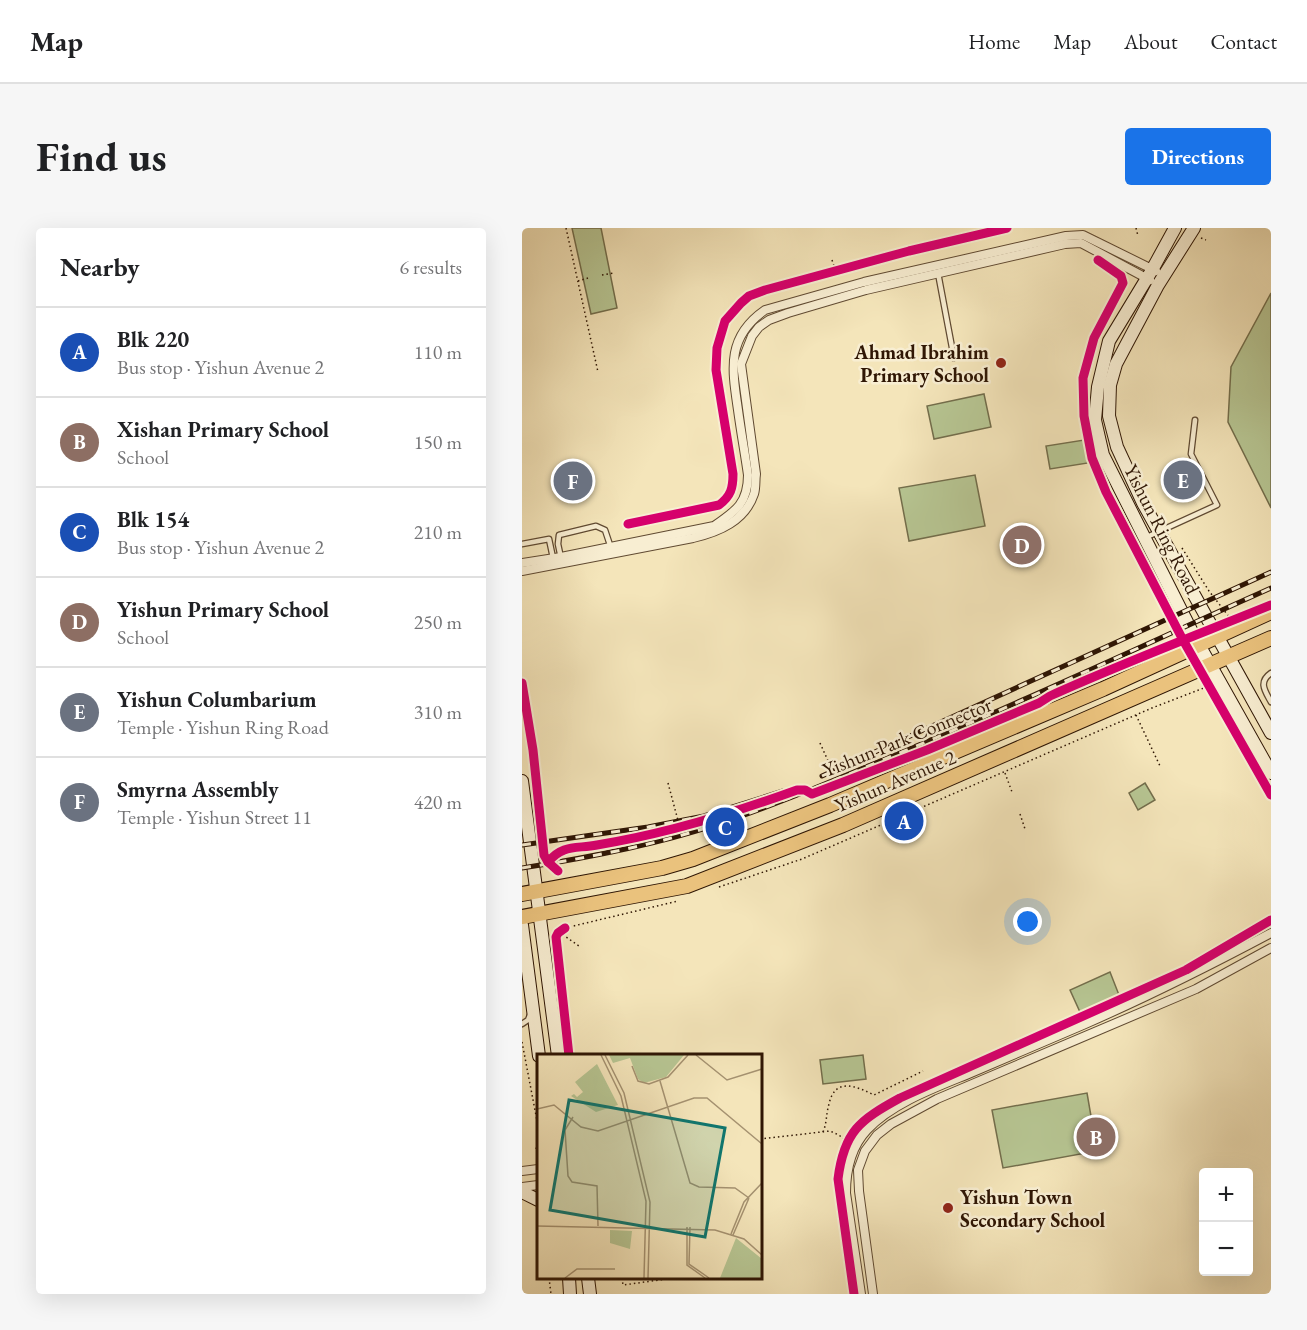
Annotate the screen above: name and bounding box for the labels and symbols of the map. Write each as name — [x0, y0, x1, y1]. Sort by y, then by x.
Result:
place label: Ahmad Ibrahim Primary School — [853, 339, 989, 388]
marker: Ahmad Ibrahim Primary School — [994, 356, 1008, 370]
pin: F — [554, 458, 592, 504]
pin: E — [1164, 458, 1202, 502]
street label: Yishun Ring Road — [1118, 460, 1206, 599]
pin: D — [1002, 522, 1042, 568]
street label: Yishun Park Connector — [819, 691, 996, 783]
street label: Yishun Avenue 2 — [830, 744, 960, 818]
pin: A — [884, 798, 923, 844]
pin: C — [706, 804, 744, 850]
your location — [1013, 907, 1042, 936]
inset map — [537, 1054, 762, 1279]
pin: B — [1076, 1114, 1116, 1160]
place label: Yishun Town Secondary School — [960, 1184, 1106, 1233]
marker: Yishun Town Secondary School — [941, 1201, 955, 1215]

